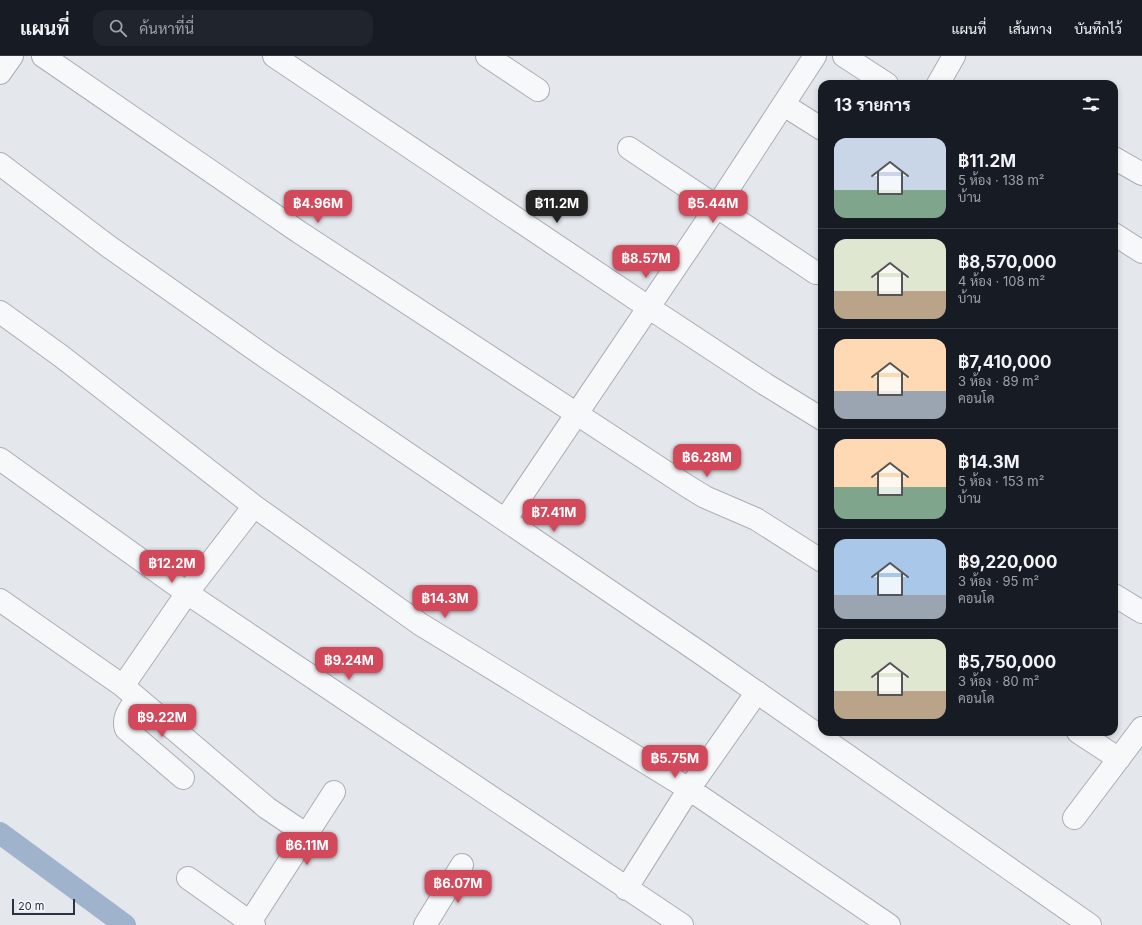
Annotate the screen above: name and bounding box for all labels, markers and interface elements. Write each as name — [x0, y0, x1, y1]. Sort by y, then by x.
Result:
search box — [93, 10, 373, 46]
text: แผนที่ — [20, 17, 69, 40]
icon: search — [107, 17, 129, 39]
text: ค้นหาที่นี่ — [139, 19, 194, 38]
text: แผนที่ — [951, 20, 986, 37]
text: เส้นทาง — [1008, 20, 1052, 37]
text: บันทึกไว้ — [1074, 20, 1122, 37]
icon: filters — [1080, 93, 1102, 115]
text: 13 รายการ — [834, 95, 911, 115]
text: ฿11.2M — [958, 151, 1016, 171]
icon: home — [866, 154, 914, 202]
text: 5 ห้อง · 138 m² — [958, 172, 1045, 188]
text: บ้าน — [958, 189, 981, 205]
pin: ฿4.96M — [285, 190, 351, 224]
pin: ฿11.2M — [524, 190, 590, 224]
pin: ฿5.44M — [680, 190, 746, 224]
text: ฿4.96M — [293, 195, 343, 211]
text: ฿11.2M — [535, 195, 579, 211]
text: ฿5.44M — [688, 195, 738, 211]
pin: ฿8.57M — [613, 245, 679, 279]
text: ฿8.57M — [621, 250, 671, 266]
text: ฿8,570,000 — [958, 252, 1057, 272]
icon: home — [866, 255, 914, 303]
text: 4 ห้อง · 108 m² — [958, 273, 1045, 289]
text: บ้าน — [958, 290, 981, 306]
text: ฿7,410,000 — [958, 352, 1051, 372]
icon: home — [866, 355, 914, 403]
text: 3 ห้อง · 89 m² — [958, 373, 1039, 389]
text: คอนโด — [958, 390, 994, 406]
pin: ฿6.28M — [674, 444, 740, 478]
text: ฿6.28M — [682, 449, 732, 465]
text: ฿14.3M — [958, 452, 1020, 472]
icon: home — [866, 455, 914, 503]
text: 5 ห้อง · 153 m² — [958, 473, 1044, 489]
text: บ้าน — [958, 490, 981, 506]
pin: ฿7.41M — [521, 499, 587, 533]
text: ฿7.41M — [532, 504, 576, 520]
pin: ฿12.2M — [139, 550, 205, 584]
text: ฿9,220,000 — [958, 552, 1057, 572]
text: ฿12.2M — [148, 555, 196, 571]
icon: home — [866, 555, 914, 603]
text: 3 ห้อง · 95 m² — [958, 573, 1039, 589]
pin: ฿14.3M — [412, 585, 478, 619]
text: ฿14.3M — [421, 590, 469, 606]
text: คอนโด — [958, 590, 994, 606]
pin: ฿9.24M — [316, 647, 382, 681]
text: ฿9.24M — [324, 652, 374, 668]
text: ฿5,750,000 — [958, 652, 1056, 672]
icon: home — [866, 655, 914, 703]
text: 3 ห้อง · 80 m² — [958, 673, 1040, 689]
text: คอนโด — [958, 690, 994, 706]
pin: ฿9.22M — [129, 704, 195, 738]
text: ฿9.22M — [137, 709, 187, 725]
pin: ฿5.75M — [642, 745, 708, 779]
text: ฿5.75M — [651, 750, 699, 766]
pin: ฿6.11M — [274, 832, 340, 866]
text: ฿6.11M — [285, 837, 329, 853]
pin: ฿6.07M — [425, 870, 491, 904]
text: ฿6.07M — [434, 875, 482, 891]
scale bar — [12, 897, 75, 916]
text: 20 m — [18, 899, 44, 913]

